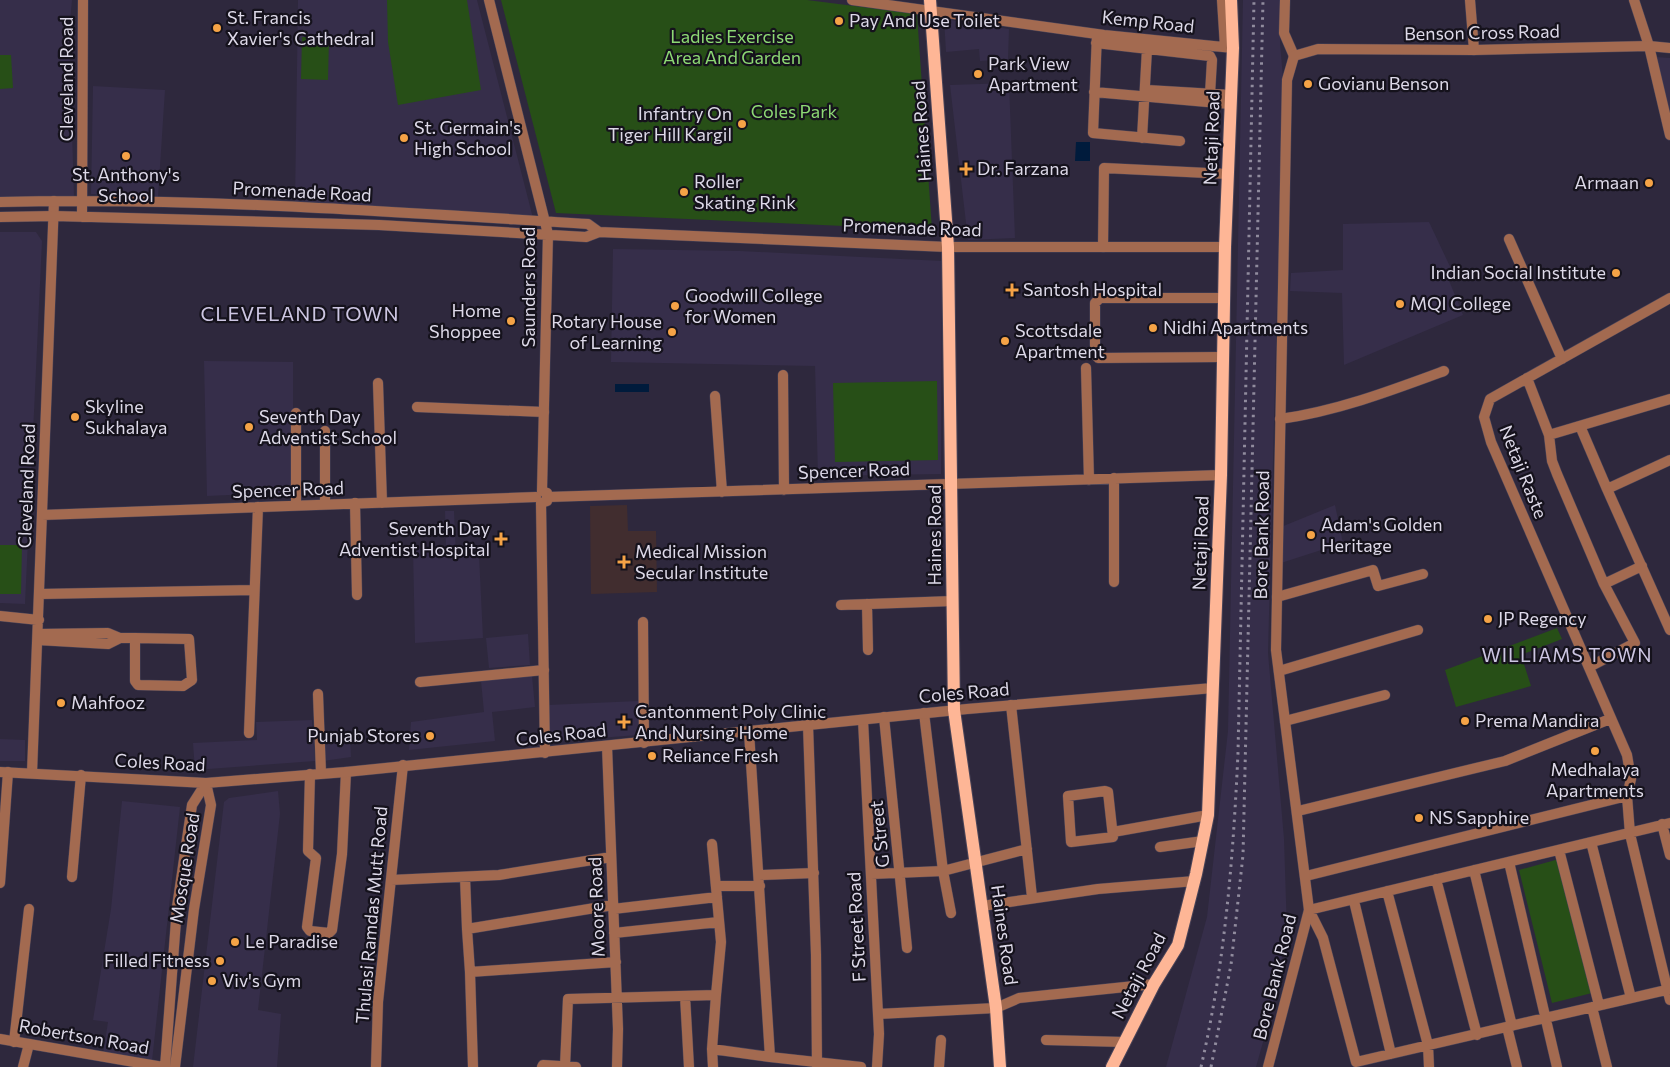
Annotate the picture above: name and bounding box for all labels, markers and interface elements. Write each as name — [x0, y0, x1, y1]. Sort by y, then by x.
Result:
street label: Kemp Road — [1101, 5, 1195, 37]
place label: St. Francis Xavier's Cathedral — [227, 6, 375, 49]
place label: Pay And Use Toilet — [849, 9, 1000, 31]
marker: Pay And Use Toilet — [833, 15, 845, 27]
street label: Cleveland Road — [55, 17, 77, 141]
street label: Benson Cross Road — [1404, 20, 1560, 44]
marker: St. Francis Xavier's Cathedral — [211, 22, 223, 34]
park label: Ladies Exercise Area And Garden — [663, 25, 801, 68]
place label: Park View Apartment — [988, 52, 1078, 95]
marker: Park View Apartment — [972, 68, 984, 80]
place label: Govianu Benson — [1318, 72, 1449, 94]
marker: Govianu Benson — [1302, 78, 1314, 90]
street label: Haines Road — [907, 80, 935, 182]
street label: Netaji Road — [1198, 90, 1224, 186]
park label: Coles Park — [751, 100, 837, 122]
place label: Infantry On Tiger Hill Kargil — [608, 102, 732, 145]
place label: St. Germain's High School — [414, 116, 521, 159]
marker: Infantry On Tiger Hill Kargil — [736, 118, 748, 130]
marker: St. Germain's High School — [398, 132, 410, 144]
marker: St. Anthony's School — [120, 150, 132, 162]
place label: Dr. Farzana — [977, 157, 1069, 179]
marker: Dr. Farzana — [959, 162, 973, 176]
place label: St. Anthony's School — [72, 163, 180, 206]
place label: Roller Skating Rink — [694, 170, 796, 213]
place label: Armaan — [1575, 171, 1639, 193]
street label: Promenade Road — [232, 176, 372, 206]
marker: Armaan — [1643, 177, 1655, 189]
marker: Roller Skating Rink — [678, 186, 690, 198]
street label: Promenade Road — [842, 214, 982, 240]
street label: Saunders Road — [517, 227, 539, 347]
place label: Indian Social Institute — [1431, 261, 1606, 283]
marker: Indian Social Institute — [1610, 267, 1622, 279]
place label: Santosh Hospital — [1023, 278, 1162, 300]
marker: Santosh Hospital — [1005, 283, 1019, 297]
place label: Goodwill College for Women — [685, 284, 823, 327]
place label: MQI College — [1410, 292, 1511, 314]
marker: MQI College — [1394, 298, 1406, 310]
place label: Home Shoppee — [429, 299, 501, 342]
marker: Goodwill College for Women — [669, 300, 681, 312]
district label: CLEVELAND TOWN — [200, 301, 400, 325]
place label: Rotary House of Learning — [551, 310, 662, 353]
marker: Home Shoppee — [505, 315, 517, 327]
place label: Nidhi Apartments — [1163, 316, 1308, 338]
place label: Scottsdale Apartment — [1015, 319, 1105, 362]
marker: Nidhi Apartments — [1147, 322, 1159, 334]
marker: Rotary House of Learning — [666, 326, 678, 338]
marker: Scottsdale Apartment — [999, 335, 1011, 347]
place label: Skyline Sukhalaya — [85, 395, 167, 438]
place label: Seventh Day Adventist School — [259, 405, 397, 448]
marker: Skyline Sukhalaya — [69, 411, 81, 423]
marker: Seventh Day Adventist School — [243, 421, 255, 433]
street label: Netaji Raste — [1495, 422, 1553, 522]
street label: Cleveland Road — [13, 423, 39, 549]
street label: Spencer Road — [798, 457, 910, 483]
street label: Bore Bank Road — [1249, 470, 1273, 600]
street label: Spencer Road — [232, 476, 344, 502]
street label: Haines Road — [923, 484, 945, 586]
street label: Netaji Road — [1187, 495, 1213, 591]
place label: Adam's Golden Heritage — [1321, 513, 1443, 556]
place label: Seventh Day Adventist Hospital — [339, 517, 490, 560]
marker: Adam's Golden Heritage — [1305, 529, 1317, 541]
marker: Seventh Day Adventist Hospital — [494, 532, 508, 546]
place label: Medical Mission Secular Institute — [635, 540, 768, 583]
marker: Medical Mission Secular Institute — [617, 555, 631, 569]
place label: JP Regency — [1498, 607, 1587, 629]
marker: JP Regency — [1482, 613, 1494, 625]
district label: WILLIAMS TOWN — [1481, 643, 1653, 666]
street label: Coles Road — [918, 677, 1010, 707]
place label: Mahfooz — [71, 691, 145, 713]
marker: Mahfooz — [55, 697, 67, 709]
place label: Cantonment Poly Clinic And Nursing Home — [635, 700, 826, 743]
place label: Prema Mandira — [1475, 709, 1599, 731]
marker: Cantonment Poly Clinic And Nursing Home — [617, 715, 631, 729]
marker: Prema Mandira — [1459, 715, 1471, 727]
street label: Coles Road — [515, 718, 607, 750]
place label: Punjab Stores — [307, 724, 420, 746]
marker: Punjab Stores — [424, 730, 436, 742]
place label: Reliance Fresh — [662, 744, 779, 766]
marker: Medhalaya Apartments — [1589, 745, 1601, 757]
street label: Coles Road — [114, 749, 206, 775]
marker: Reliance Fresh — [646, 750, 658, 762]
place label: Medhalaya Apartments — [1546, 758, 1644, 801]
street label: G Street — [865, 799, 893, 869]
street label: Thulasi Ramdas Mutt Road — [351, 805, 391, 1025]
place label: NS Sapphire — [1429, 806, 1529, 828]
street label: Mosque Road — [164, 811, 204, 925]
marker: NS Sapphire — [1413, 812, 1425, 824]
street label: Moore Road — [583, 856, 609, 958]
street label: F Street Road — [842, 871, 870, 983]
street label: Haines Road — [987, 883, 1023, 986]
street label: Bore Bank Road — [1248, 912, 1300, 1042]
street label: Netaji Road — [1106, 929, 1170, 1022]
place label: Le Paradise — [245, 930, 338, 952]
marker: Le Paradise — [229, 936, 241, 948]
place label: Filled Fitness — [104, 949, 210, 971]
marker: Filled Fitness — [214, 955, 226, 967]
place label: Viv's Gym — [222, 969, 301, 991]
marker: Viv's Gym — [206, 975, 218, 987]
street label: Robertson Road — [17, 1014, 151, 1058]

